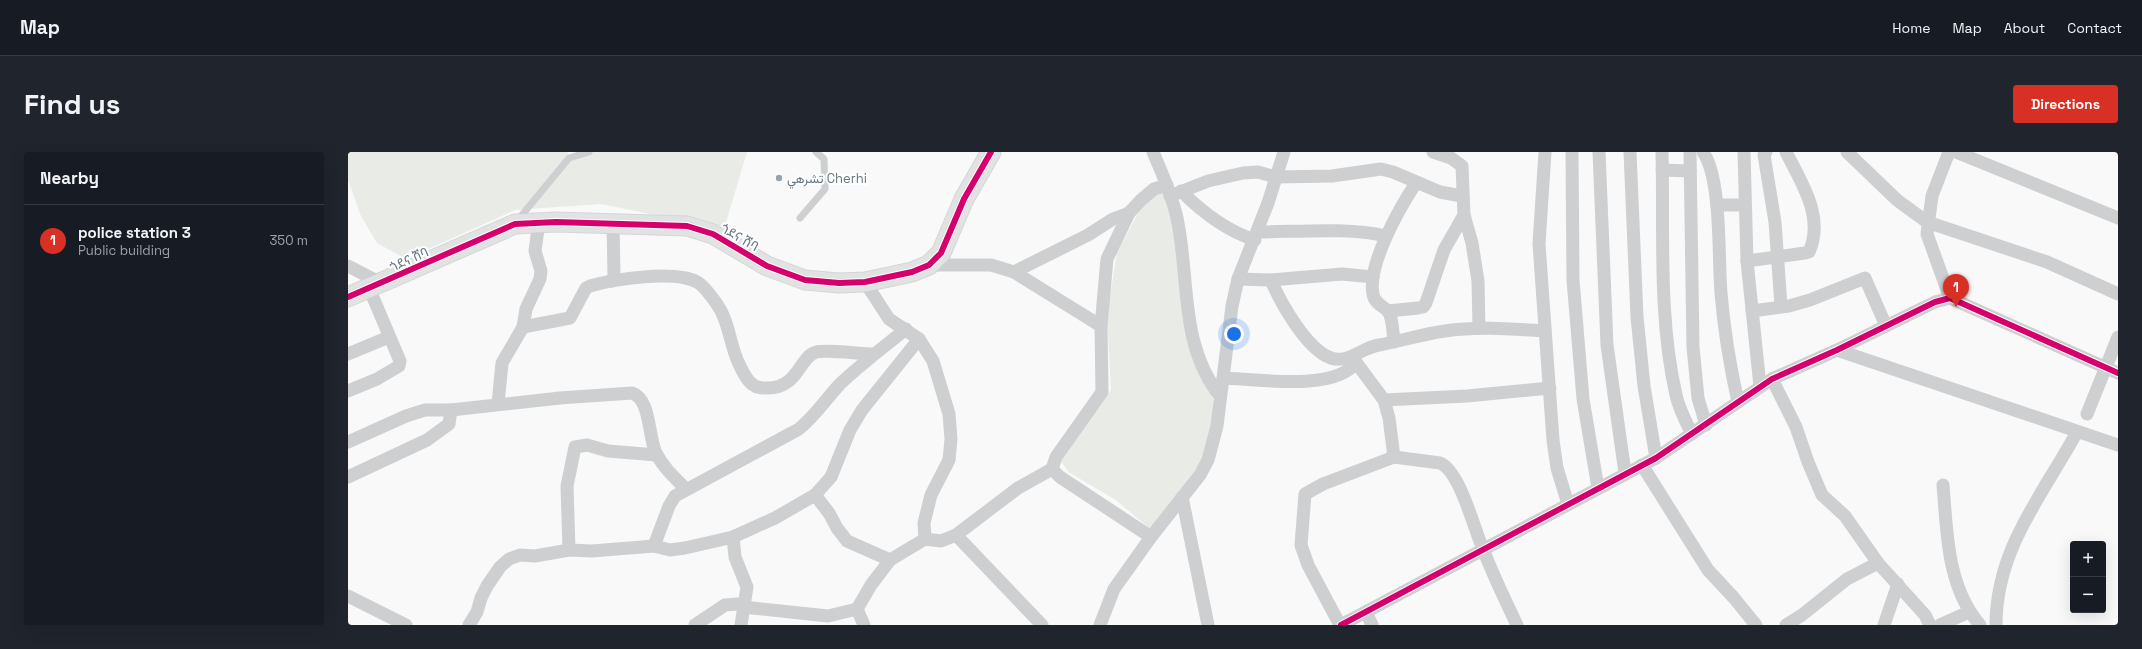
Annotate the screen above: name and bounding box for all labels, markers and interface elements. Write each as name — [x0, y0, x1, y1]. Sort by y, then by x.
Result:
text: Map — [20, 15, 60, 40]
text: Home — [1892, 19, 1930, 37]
text: Map — [1952, 19, 1982, 37]
text: About — [2004, 19, 2045, 37]
text: Contact — [2067, 19, 2122, 37]
button: Directions — [2013, 85, 2118, 123]
text: Find us — [24, 86, 121, 122]
text: Nearby — [40, 167, 99, 189]
place label: تشرهي Cherhi — [787, 170, 867, 189]
marker: تشرهي Cherhi — [774, 173, 784, 183]
street label: ጎደና ሸባ — [718, 220, 762, 255]
text: police station 3 — [78, 223, 191, 242]
text: 1 — [50, 232, 56, 249]
text: 350 m — [270, 232, 308, 249]
text: Public building — [78, 242, 170, 259]
street label: ጎደና ሸባ — [387, 243, 431, 276]
pin: 1 — [1943, 274, 1969, 307]
your location — [1224, 324, 1244, 344]
map controls — [2070, 541, 2106, 613]
button: + — [2070, 541, 2106, 577]
button: − — [2070, 577, 2106, 613]

